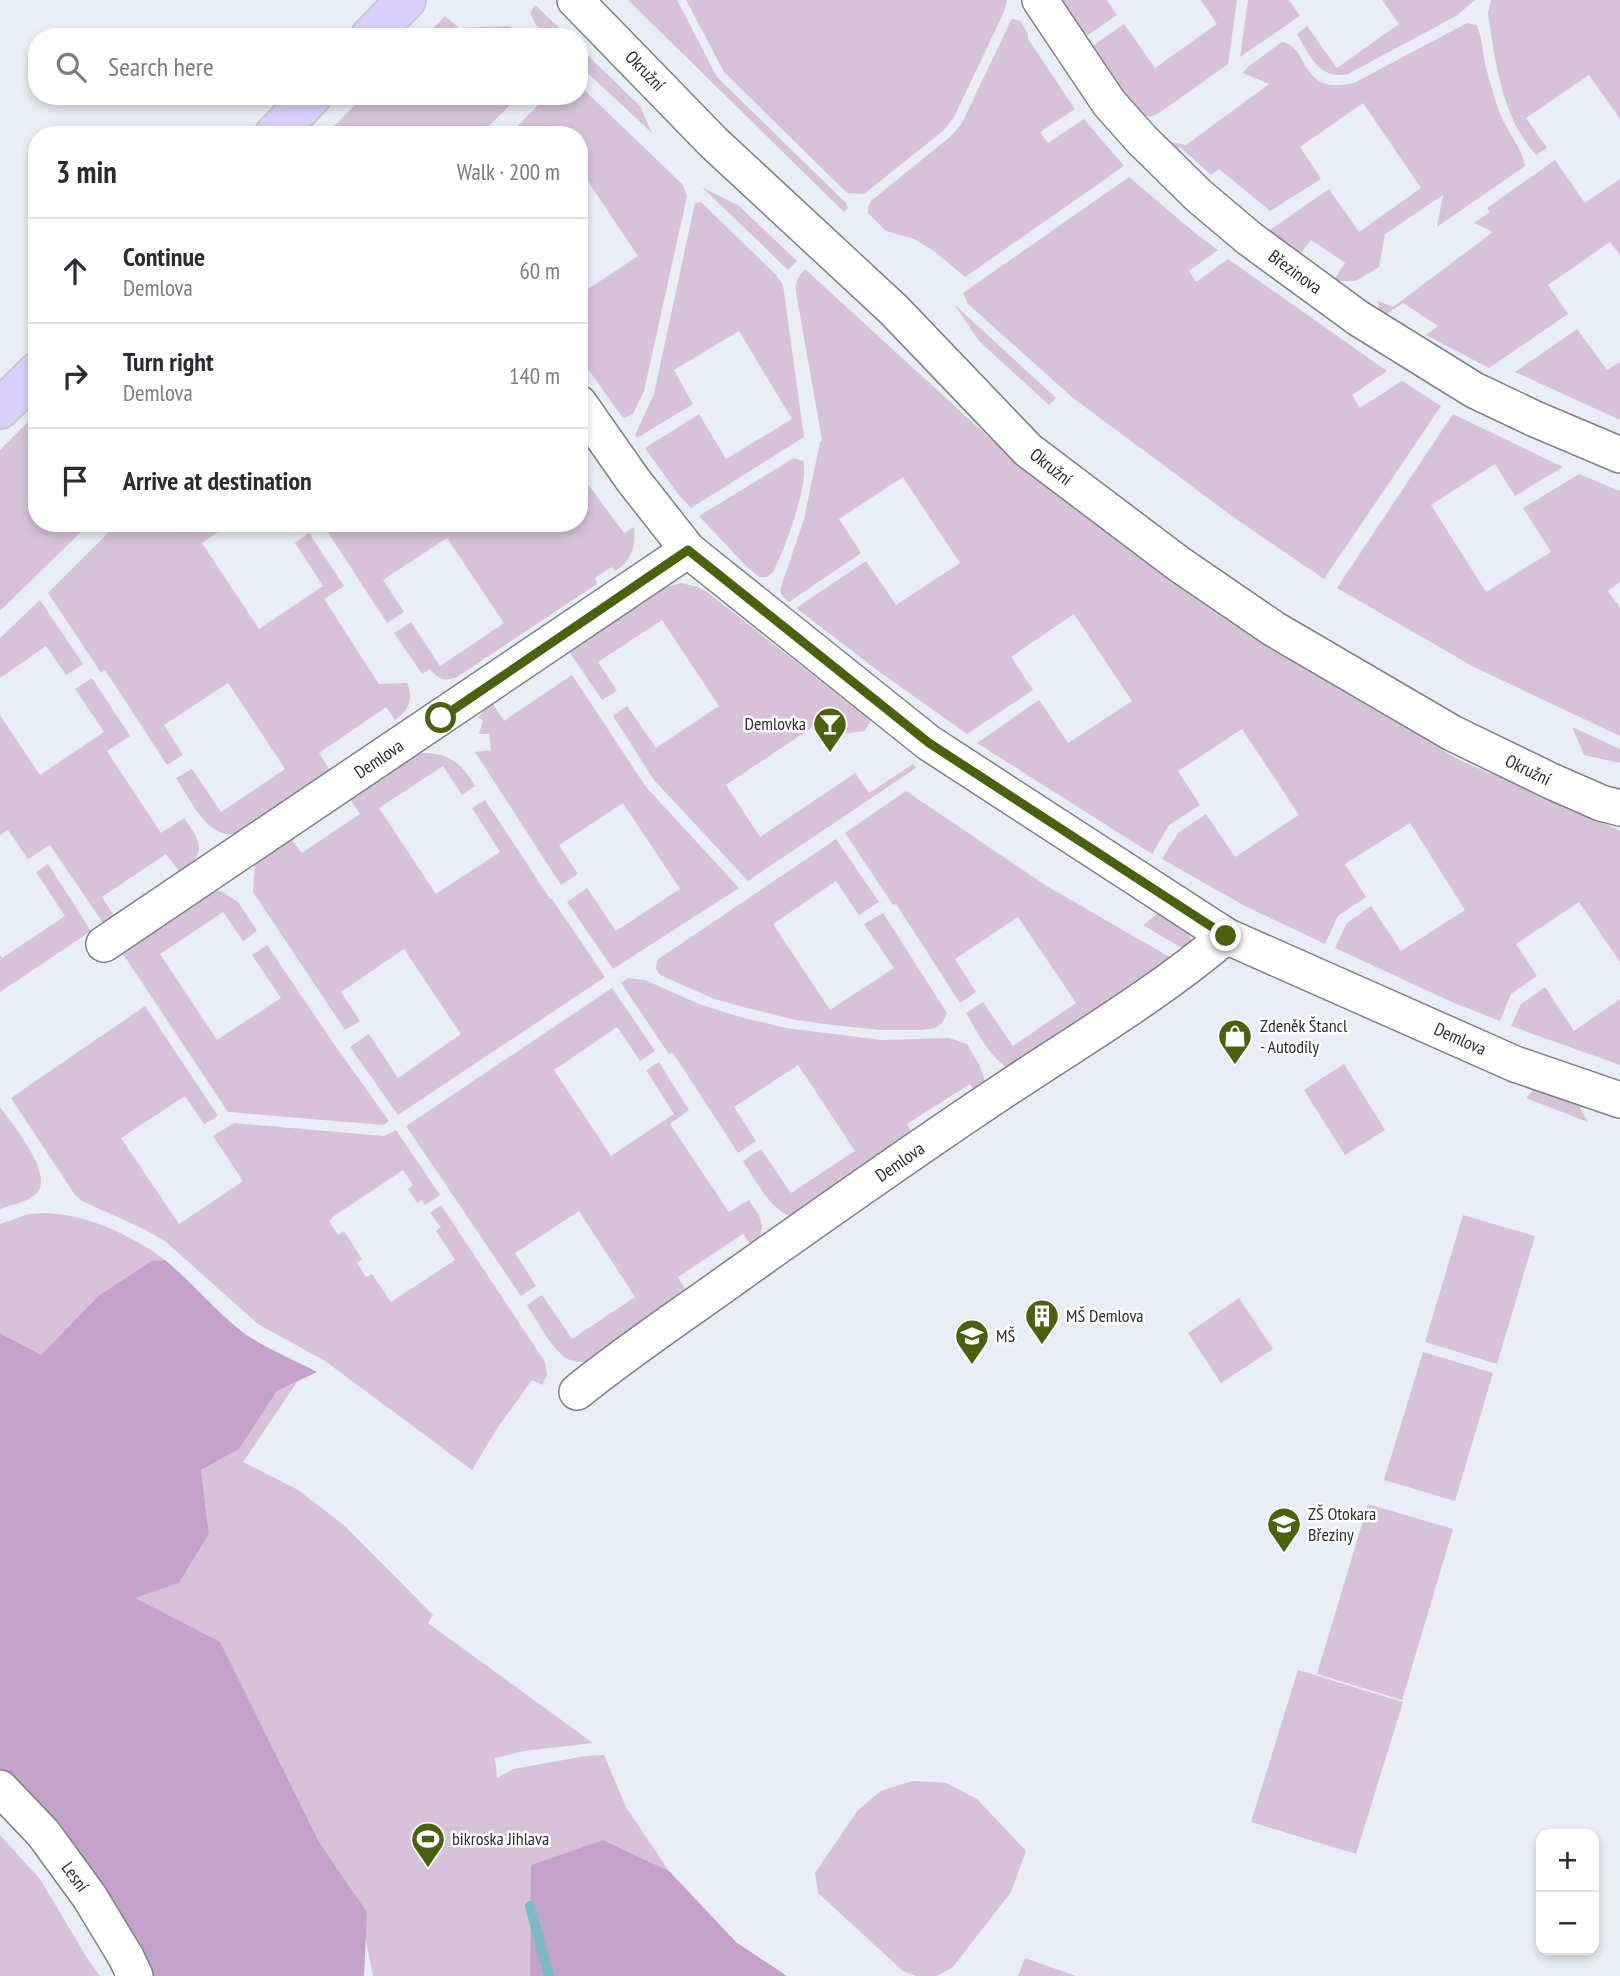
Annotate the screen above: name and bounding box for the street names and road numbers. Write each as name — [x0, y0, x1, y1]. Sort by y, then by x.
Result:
street label: Okružní — [620, 45, 670, 96]
street label: Březinova — [1264, 244, 1327, 299]
street label: Okružní — [1025, 443, 1077, 490]
street label: Demlova — [350, 734, 408, 783]
street label: Okružní — [1502, 749, 1555, 790]
street label: Demlova — [1431, 1017, 1490, 1060]
street label: Demlova — [871, 1137, 929, 1187]
street label: Lesní — [57, 1857, 94, 1896]

